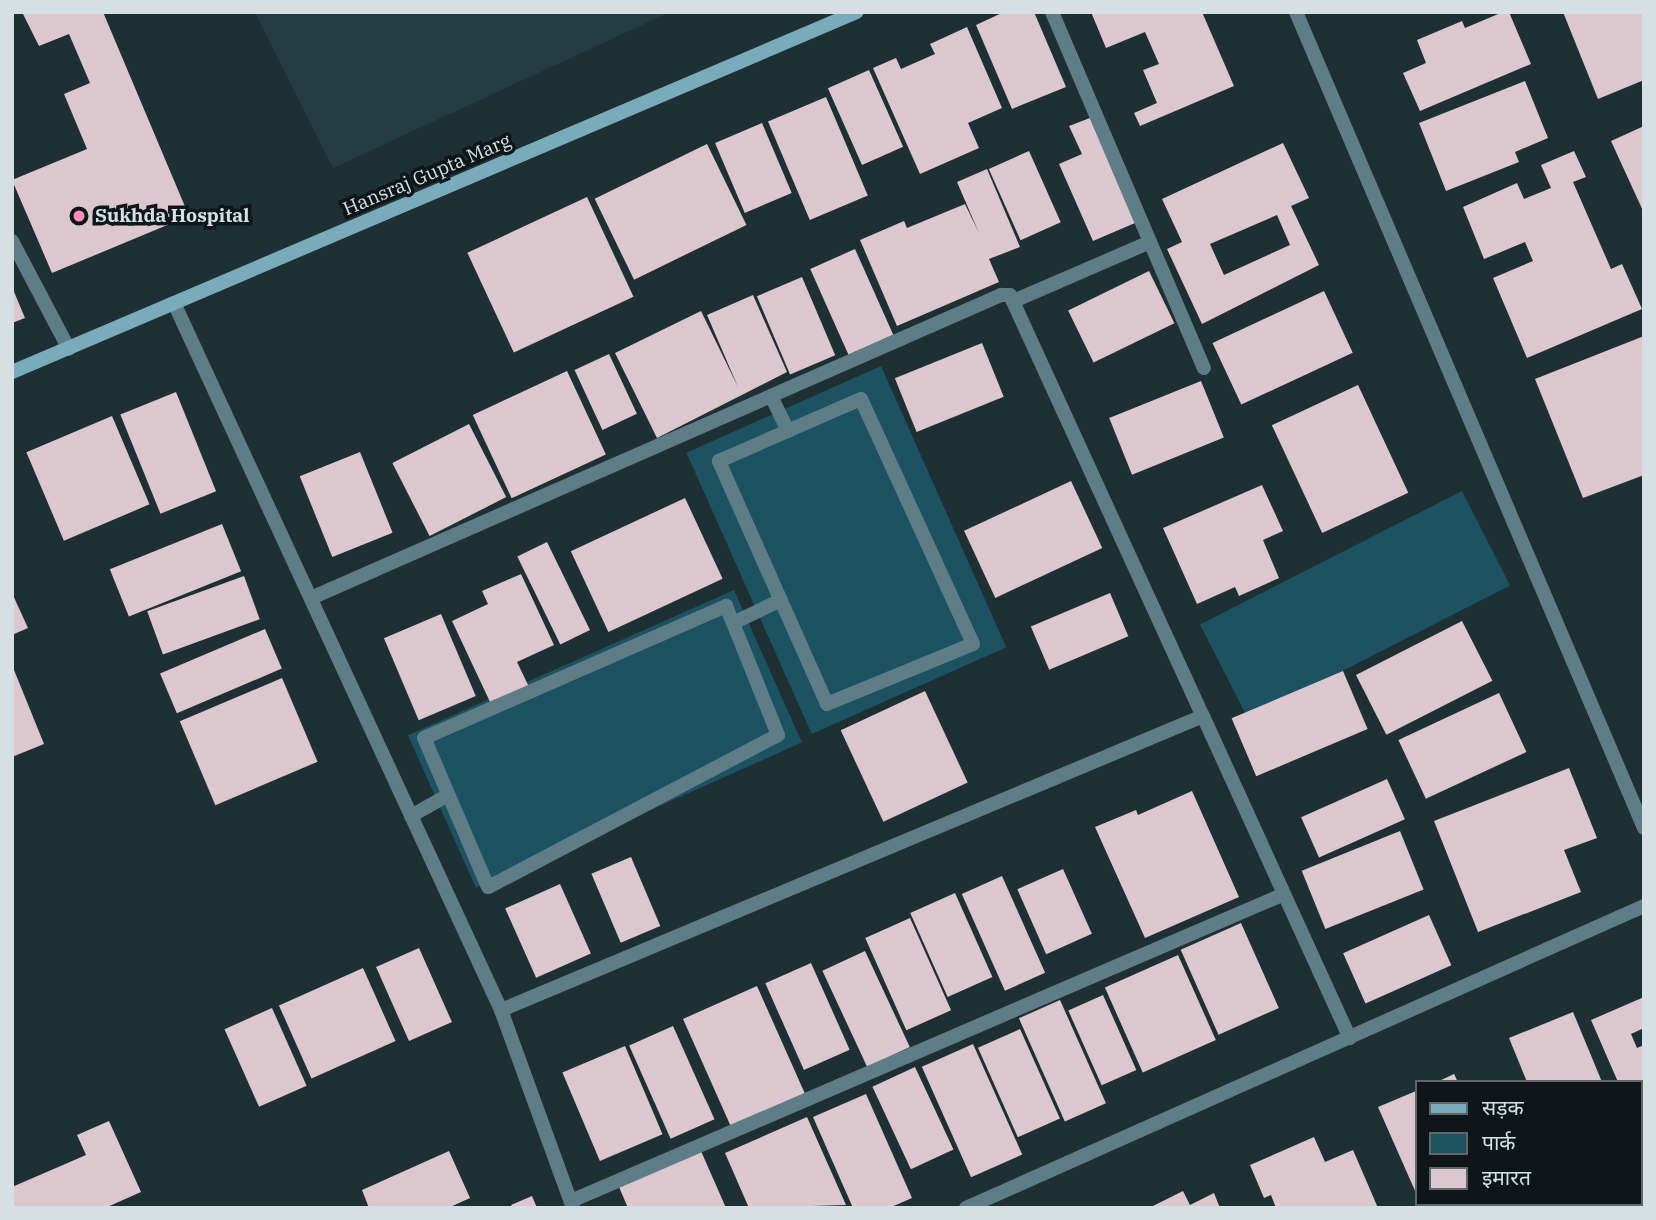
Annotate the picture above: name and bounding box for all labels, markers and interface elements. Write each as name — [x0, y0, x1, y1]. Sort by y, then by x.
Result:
street label: Hansraj Gupta Marg — [340, 129, 514, 221]
place label: Sukhda Hospital — [95, 205, 249, 227]
marker: Sukhda Hospital — [69, 206, 89, 226]
legend — [1414, 1080, 1642, 1206]
text: सड़क — [1482, 1093, 1524, 1121]
text: पार्क — [1482, 1128, 1516, 1156]
text: इमारत — [1482, 1163, 1531, 1191]

